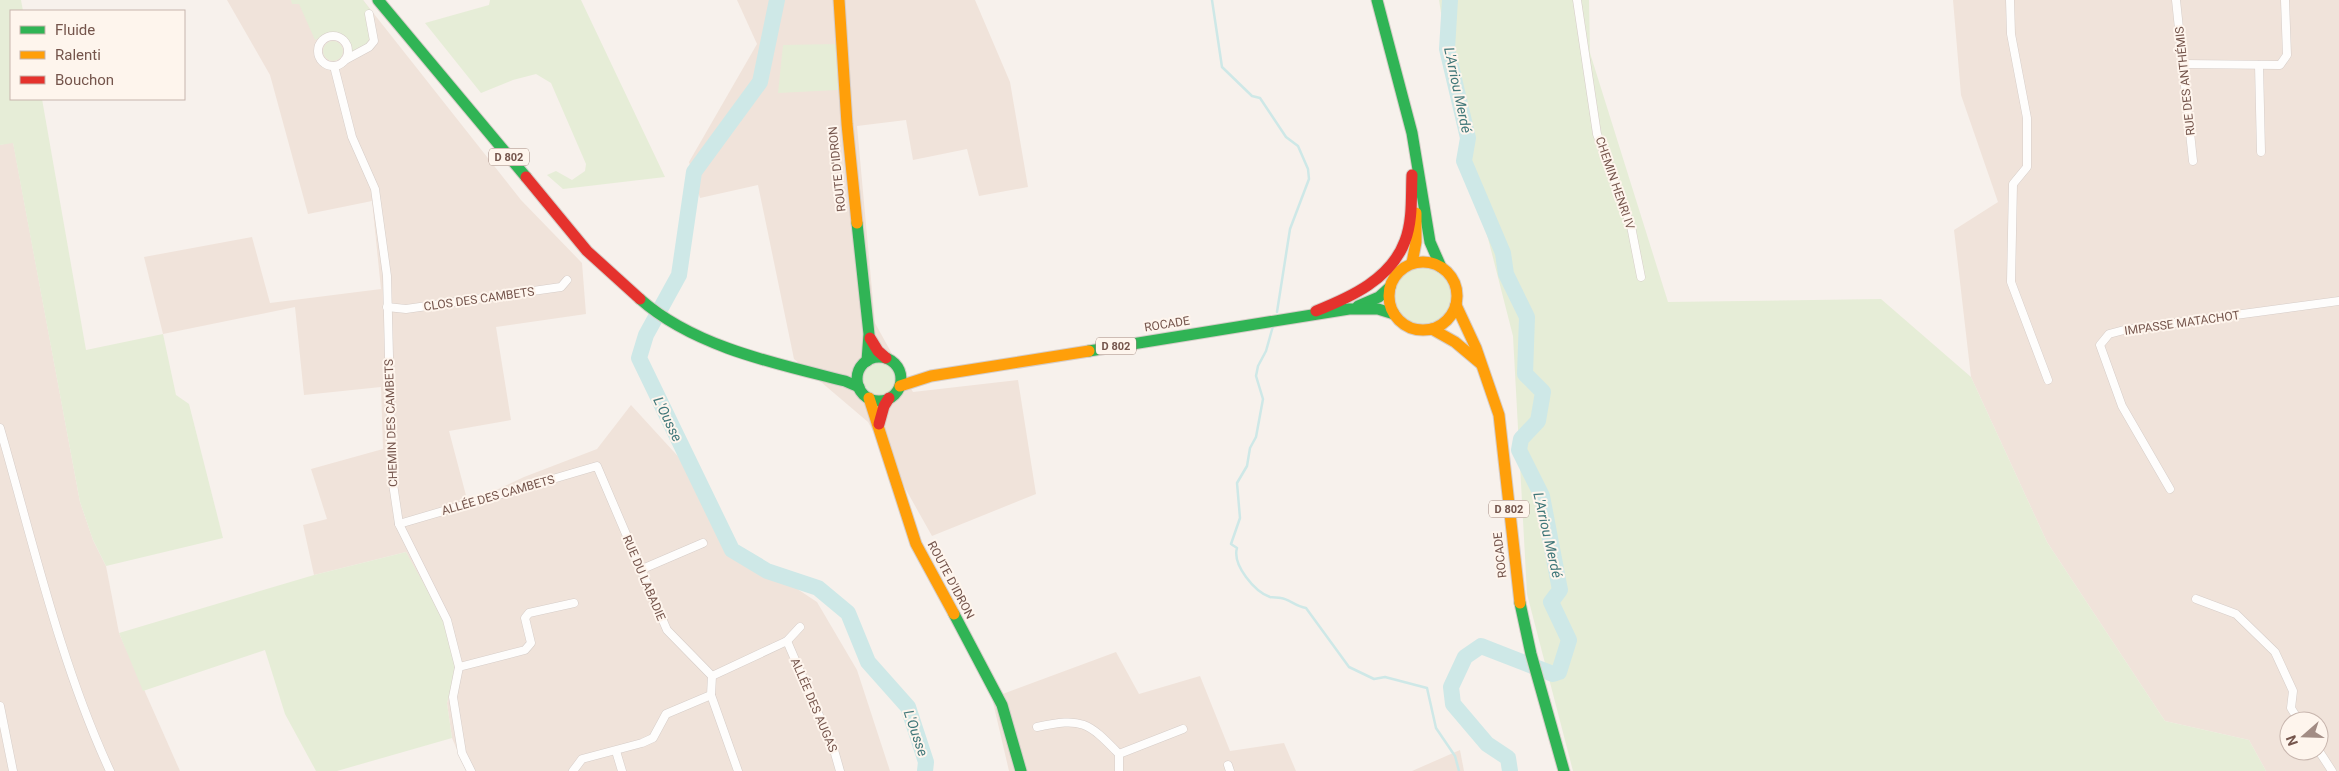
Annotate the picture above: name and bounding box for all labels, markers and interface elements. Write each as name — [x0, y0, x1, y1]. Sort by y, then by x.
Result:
legend — [10, 10, 185, 100]
text: Fluide — [55, 21, 95, 39]
street label: RUE DES ANTHÉMIS — [2171, 26, 2198, 136]
text: Ralenti — [55, 46, 101, 64]
water label: L'Arriou Merdé — [1441, 46, 1475, 134]
text: Bouchon — [55, 71, 114, 89]
street label: ROUTE D'IDRON — [826, 126, 848, 212]
street label: CHEMIN HENRI IV — [1593, 135, 1638, 231]
road number: D 802 — [489, 148, 529, 166]
street label: CLOS DES CAMBETS — [423, 284, 535, 314]
street label: IMPASSE MATACHOT — [2124, 308, 2240, 338]
street label: ROCADE — [1143, 313, 1191, 335]
road number: D 802 — [1096, 338, 1136, 354]
street label: CHEMIN DES CAMBETS — [382, 359, 400, 487]
water label: L'Ousse — [650, 394, 686, 444]
street label: ALLÉE DES CAMBETS — [440, 471, 556, 518]
water label: L'Arriou Merdé — [1530, 491, 1566, 579]
road number: D 802 — [1489, 500, 1529, 518]
street label: ROCADE — [1491, 531, 1509, 579]
street label: RUE DU LABADIE — [620, 533, 668, 623]
street label: ROUTE D'IDRON — [925, 539, 977, 621]
street label: ALLÉE DES AUGAS — [788, 655, 841, 754]
water label: L'Ousse — [901, 708, 931, 758]
north arrow — [2279, 711, 2329, 761]
text: N — [2283, 733, 2301, 748]

